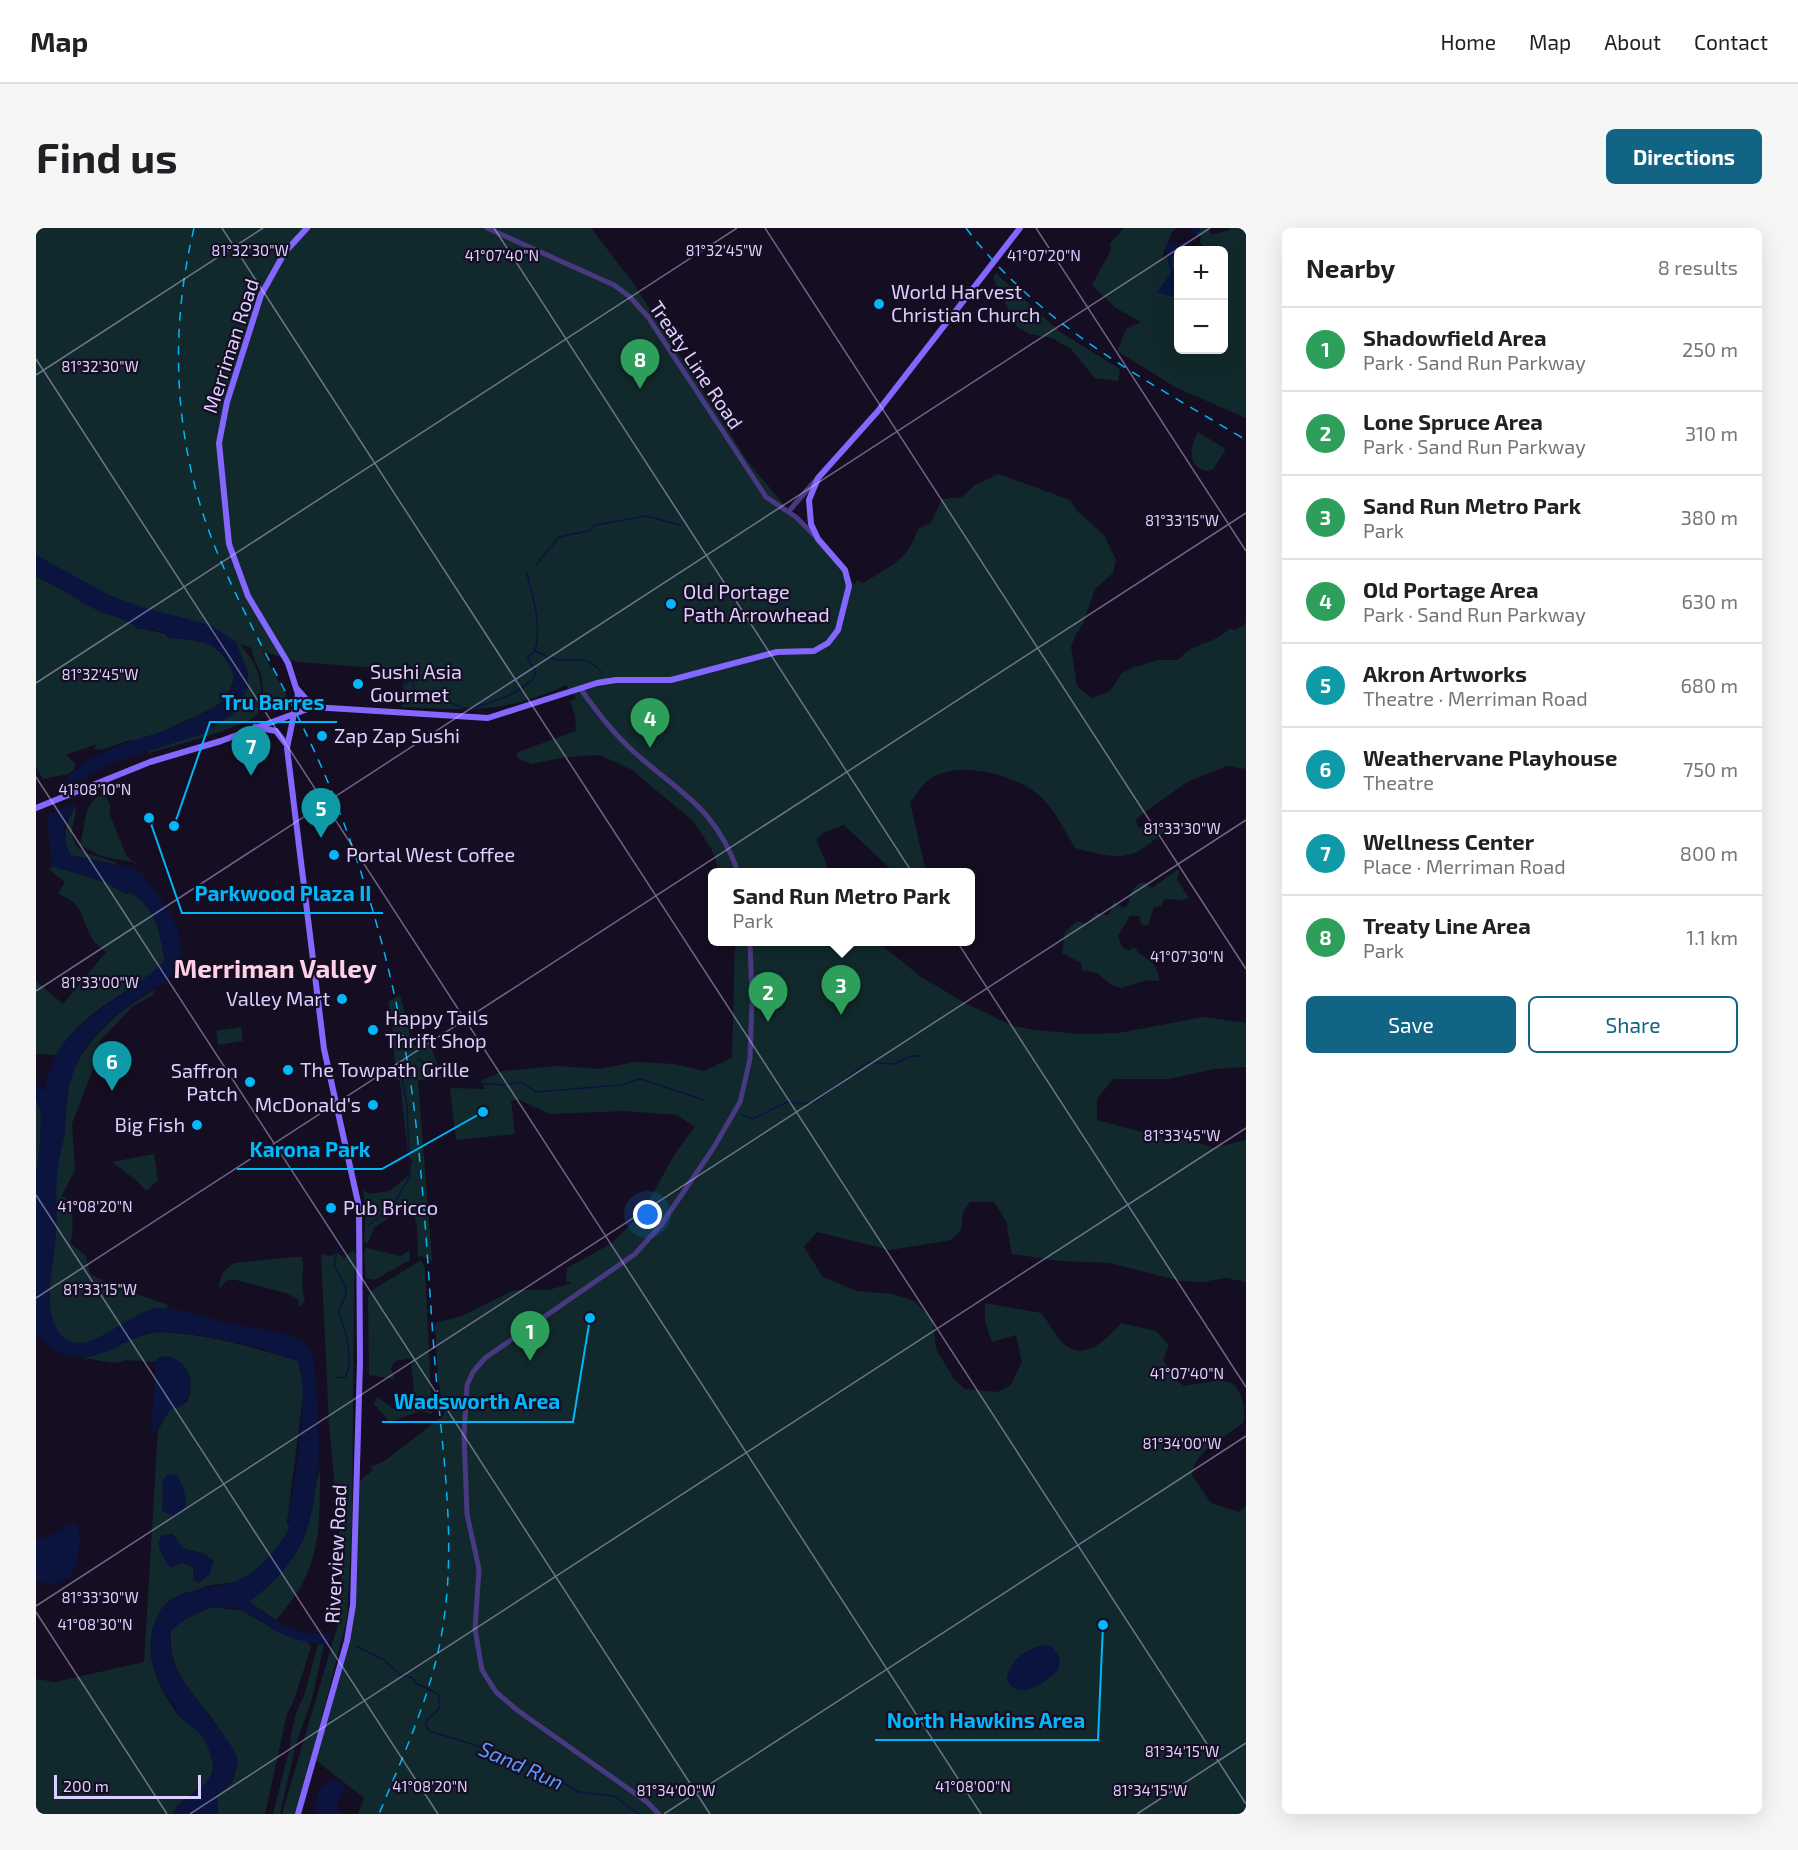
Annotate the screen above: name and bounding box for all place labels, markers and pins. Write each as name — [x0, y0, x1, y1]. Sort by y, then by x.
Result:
place label: World Harvest Christian Church — [891, 279, 1040, 326]
marker: World Harvest Christian Church — [872, 297, 886, 311]
pin: 8 — [620, 340, 660, 389]
place label: Old Portage Path Arrowhead — [683, 579, 830, 626]
marker: Old Portage Path Arrowhead — [664, 597, 678, 611]
place label: Sushi Asia Gourmet — [370, 659, 462, 706]
marker: Sushi Asia Gourmet — [351, 677, 365, 691]
callout: Tru Barres — [210, 683, 337, 722]
pin: 4 — [630, 698, 670, 748]
place label: Zap Zap Sushi — [334, 723, 460, 747]
pin: 7 — [232, 726, 270, 776]
marker: Zap Zap Sushi — [315, 729, 329, 743]
pin: 5 — [302, 788, 340, 838]
place label: Portal West Coffee — [346, 842, 515, 866]
marker: Portal West Coffee — [327, 848, 341, 862]
callout: Parkwood Plaza II — [182, 874, 383, 913]
pin: 3 — [822, 966, 860, 1015]
pin: 2 — [748, 972, 788, 1022]
place label: Valley Mart — [226, 986, 330, 1010]
marker: Valley Mart — [335, 992, 349, 1006]
place label: Happy Tails Thrift Shop — [385, 1005, 488, 1052]
marker: Happy Tails Thrift Shop — [366, 1023, 380, 1037]
pin: 6 — [92, 1042, 132, 1091]
place label: The Towpath Grille — [300, 1057, 470, 1081]
place label: Saffron Patch — [171, 1058, 238, 1105]
marker: The Towpath Grille — [281, 1063, 295, 1077]
marker: Saffron Patch — [243, 1075, 257, 1089]
place label: McDonald's — [255, 1092, 361, 1116]
marker: McDonald's — [366, 1098, 380, 1112]
place label: Big Fish — [115, 1112, 185, 1136]
marker: Big Fish — [190, 1118, 204, 1132]
callout: Karona Park — [237, 1130, 382, 1169]
place label: Pub Bricco — [343, 1195, 438, 1219]
marker: Pub Bricco — [324, 1201, 338, 1215]
pin: 1 — [510, 1312, 550, 1361]
callout: Wadsworth Area — [382, 1383, 573, 1422]
callout: North Hawkins Area — [875, 1701, 1098, 1740]

